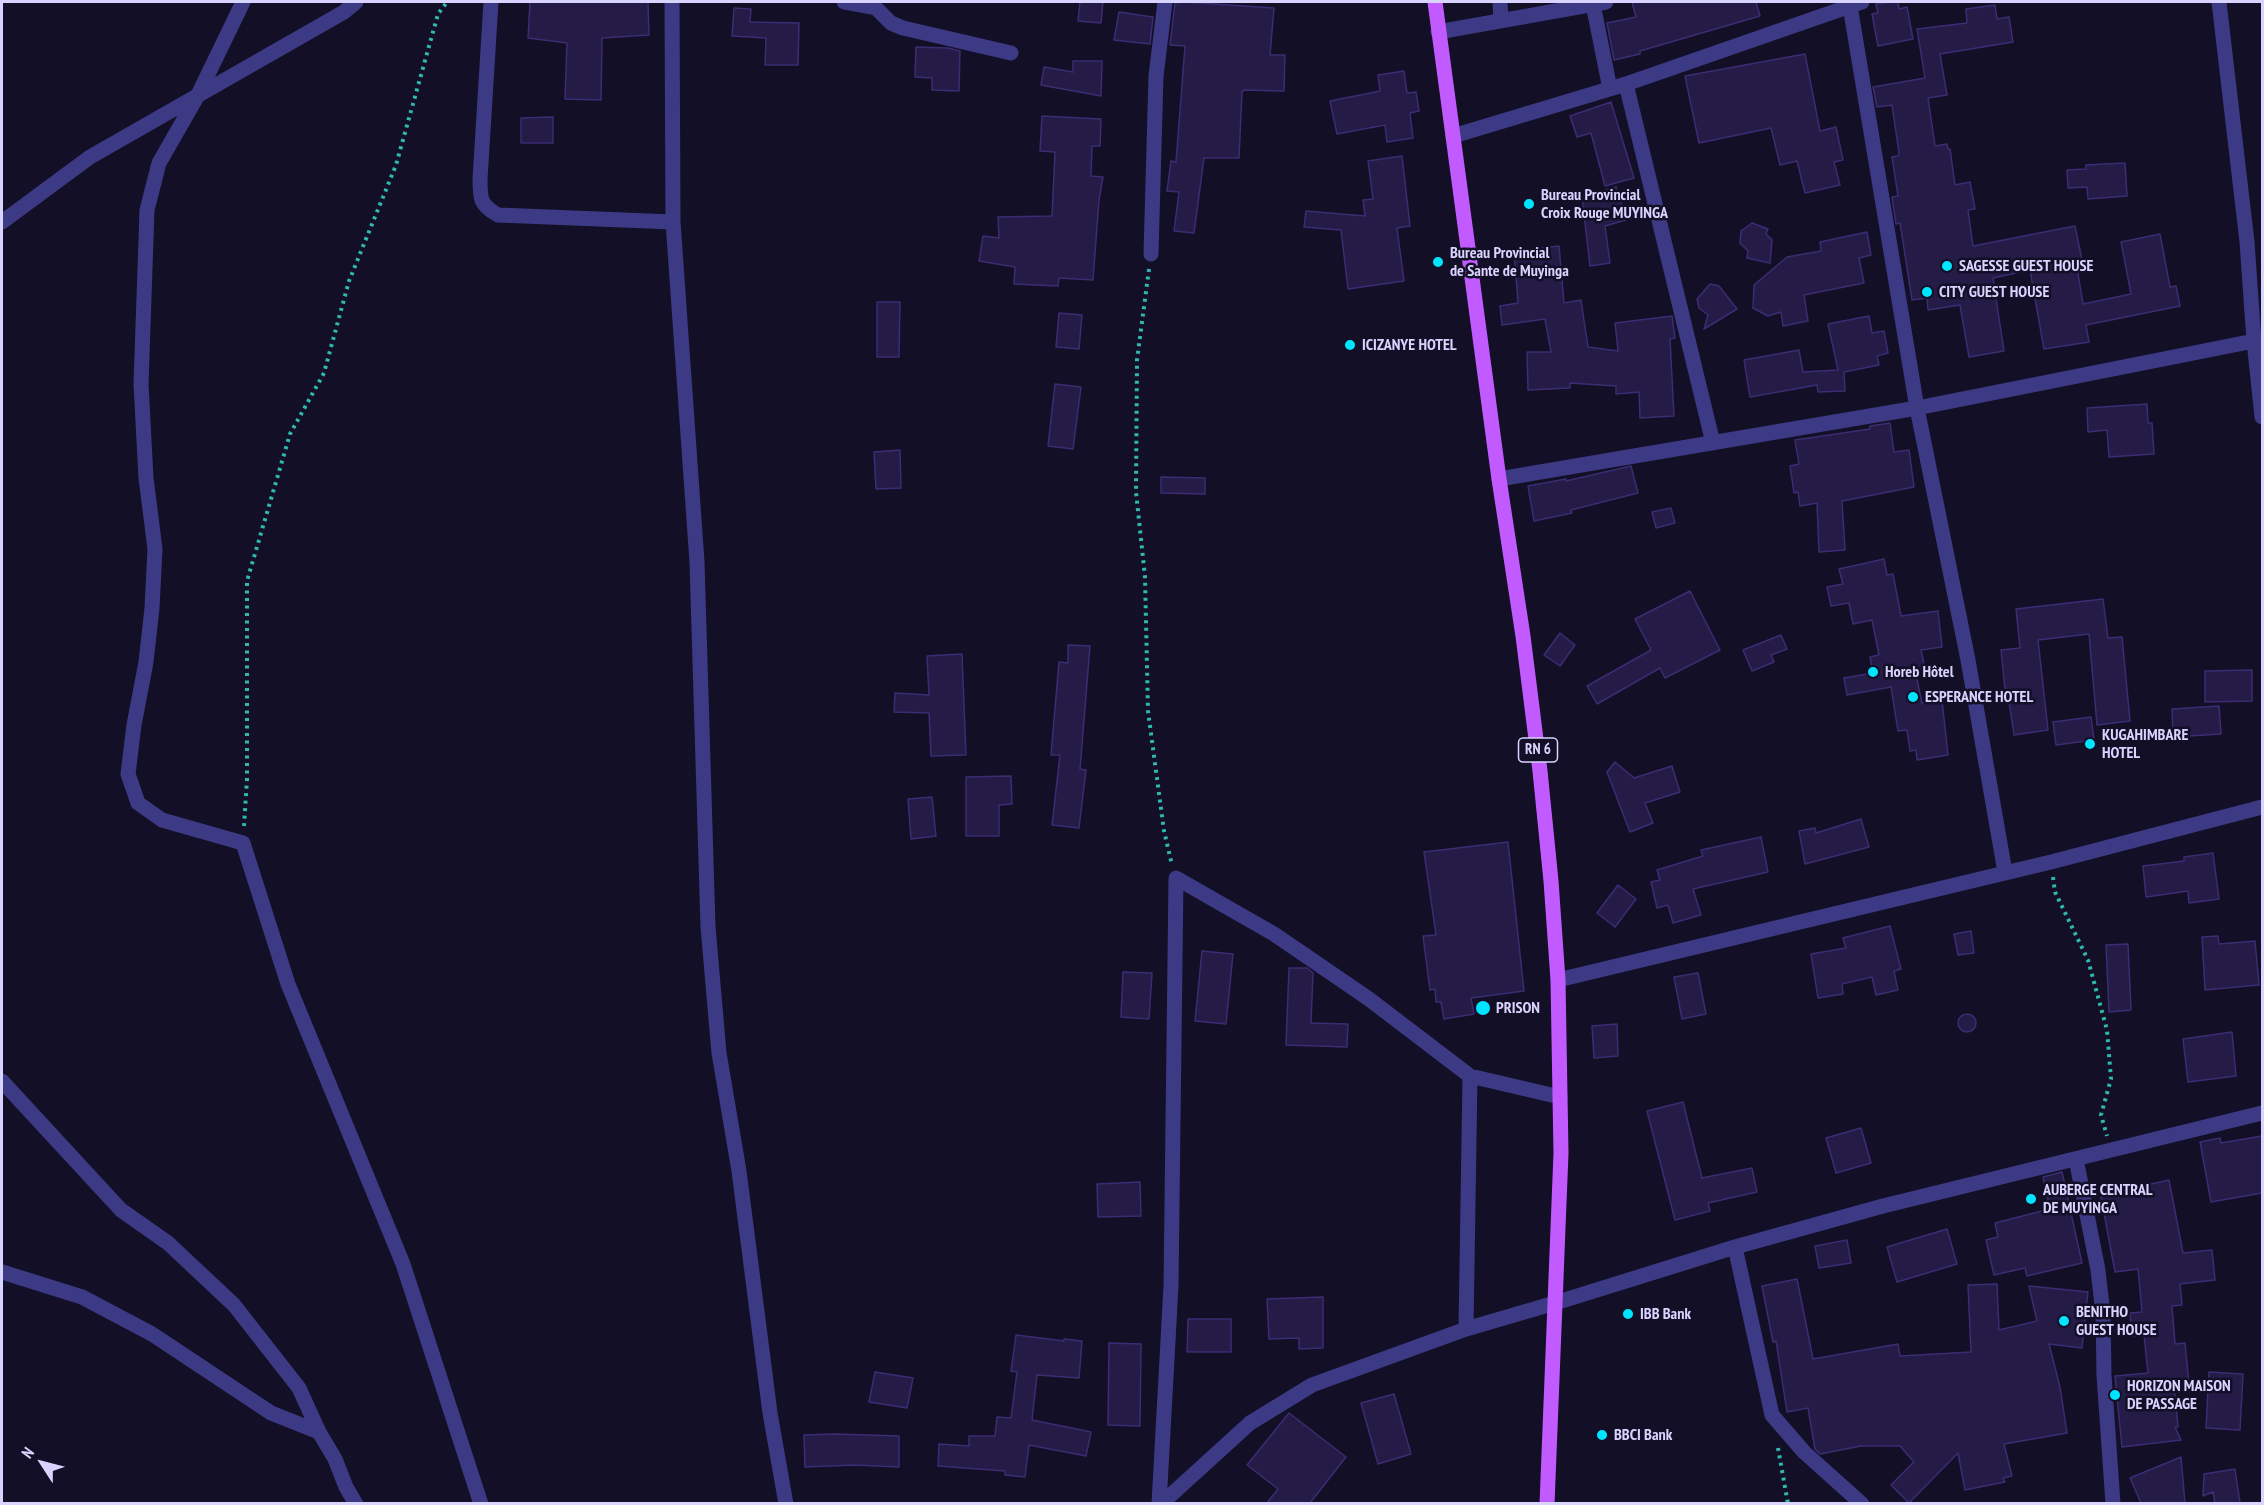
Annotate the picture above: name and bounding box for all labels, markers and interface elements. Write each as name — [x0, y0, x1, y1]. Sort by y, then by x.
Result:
place label: Bureau Provincial Croix Rouge MUYINGA — [1541, 185, 1668, 223]
marker: Bureau Provincial Croix Rouge MUYINGA — [1522, 197, 1536, 211]
place label: Bureau Provincial de Sante de Muyinga — [1450, 243, 1569, 281]
marker: Bureau Provincial de Sante de Muyinga — [1431, 255, 1445, 269]
place label: SAGESSE GUEST HOUSE — [1959, 256, 2093, 276]
marker: SAGESSE GUEST HOUSE — [1940, 259, 1954, 273]
place label: CITY GUEST HOUSE — [1939, 282, 2049, 302]
marker: CITY GUEST HOUSE — [1920, 285, 1934, 299]
place label: ICIZANYE HOTEL — [1362, 335, 1457, 355]
marker: ICIZANYE HOTEL — [1343, 338, 1357, 352]
place label: Horeb Hôtel — [1885, 662, 1954, 682]
marker: Horeb Hôtel — [1866, 665, 1880, 679]
place label: ESPERANCE HOTEL — [1925, 687, 2033, 707]
marker: ESPERANCE HOTEL — [1906, 690, 1920, 704]
place label: KUGAHIMBARE HOTEL — [2102, 725, 2188, 763]
marker: KUGAHIMBARE HOTEL — [2083, 737, 2097, 751]
road number: RN 6 — [1518, 738, 1558, 762]
place label: PRISON — [1496, 998, 1540, 1018]
marker: PRISON — [1474, 999, 1492, 1017]
place label: AUBERGE CENTRAL DE MUYINGA — [2043, 1180, 2153, 1218]
marker: AUBERGE CENTRAL DE MUYINGA — [2024, 1192, 2038, 1206]
place label: BENITHO GUEST HOUSE — [2076, 1302, 2157, 1340]
place label: IBB Bank — [1640, 1304, 1691, 1324]
marker: IBB Bank — [1621, 1307, 1635, 1321]
marker: BENITHO GUEST HOUSE — [2057, 1314, 2071, 1328]
place label: HORIZON MAISON DE PASSAGE — [2127, 1376, 2231, 1414]
marker: HORIZON MAISON DE PASSAGE — [2108, 1388, 2122, 1402]
place label: BBCI Bank — [1614, 1425, 1672, 1445]
marker: BBCI Bank — [1595, 1428, 1609, 1442]
north arrow — [12, 1433, 72, 1493]
text: N — [17, 1443, 38, 1462]

